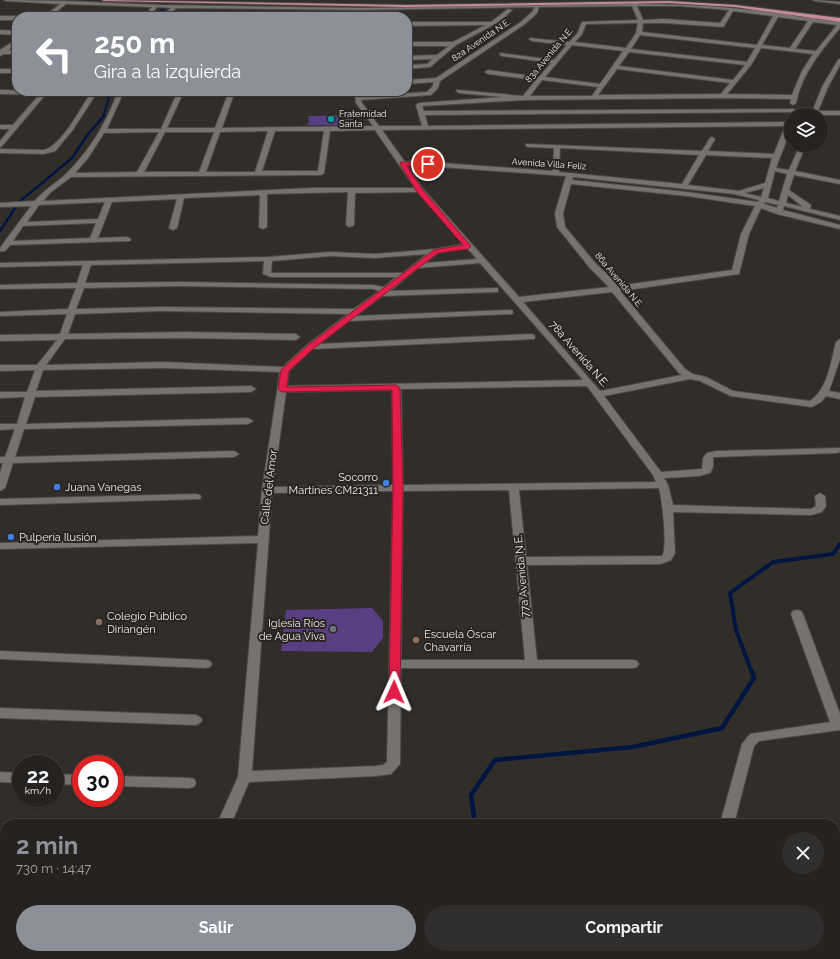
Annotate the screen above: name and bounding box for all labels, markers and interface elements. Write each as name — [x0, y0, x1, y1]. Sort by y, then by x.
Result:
street label: 82a Avenida N.E. — [450, 17, 512, 63]
street label: 83a Avenida N.E. — [523, 25, 575, 84]
text: 250 m — [94, 27, 175, 60]
icon: left — [28, 28, 80, 80]
text: Gira a la izquierda — [94, 61, 241, 82]
map controls — [784, 108, 828, 152]
button: layers — [784, 108, 828, 152]
place label: Fraternidad Santa — [339, 109, 387, 129]
marker: Fraternidad Santa — [326, 114, 336, 124]
pin — [411, 147, 445, 181]
icon: arrive — [417, 153, 439, 175]
street label: Avenida Villa Feliz — [511, 156, 587, 172]
street label: 86a Avenida N.E. — [593, 250, 645, 310]
street label: 78a Avenida N.E. — [547, 318, 611, 390]
street label: Calle del Amor — [258, 449, 280, 525]
place label: Socorro Martines CM21311 — [289, 471, 378, 497]
marker: Socorro Martines CM21311 — [381, 478, 391, 488]
place label: Juana Vanegas — [65, 481, 141, 494]
marker: Juana Vanegas — [52, 482, 62, 492]
place label: Pulpería Ilusión — [19, 531, 97, 544]
marker: Pulpería Ilusión — [6, 532, 16, 542]
street label: 77a Avenida N.E. — [512, 534, 532, 618]
place label: Colegio Público Diriangén — [107, 610, 188, 636]
marker: Colegio Público Diriangén — [94, 617, 104, 627]
place label: Iglesia Ríos de Agua Viva — [259, 617, 325, 643]
marker: Iglesia Ríos de Agua Viva — [328, 624, 338, 634]
place label: Escuela Óscar Chavarría — [424, 627, 496, 654]
marker: Escuela Óscar Chavarría — [411, 635, 421, 645]
position arrow — [373, 671, 415, 713]
speed limit sign: 30 — [72, 755, 124, 807]
text: 22 — [27, 764, 49, 788]
text: km/h — [25, 785, 51, 796]
text: 2 min — [16, 831, 78, 860]
button: close — [782, 832, 824, 874]
text: 730 m · 14:47 — [16, 861, 91, 876]
button: Salir — [16, 905, 416, 951]
button: Compartir — [424, 905, 824, 951]

